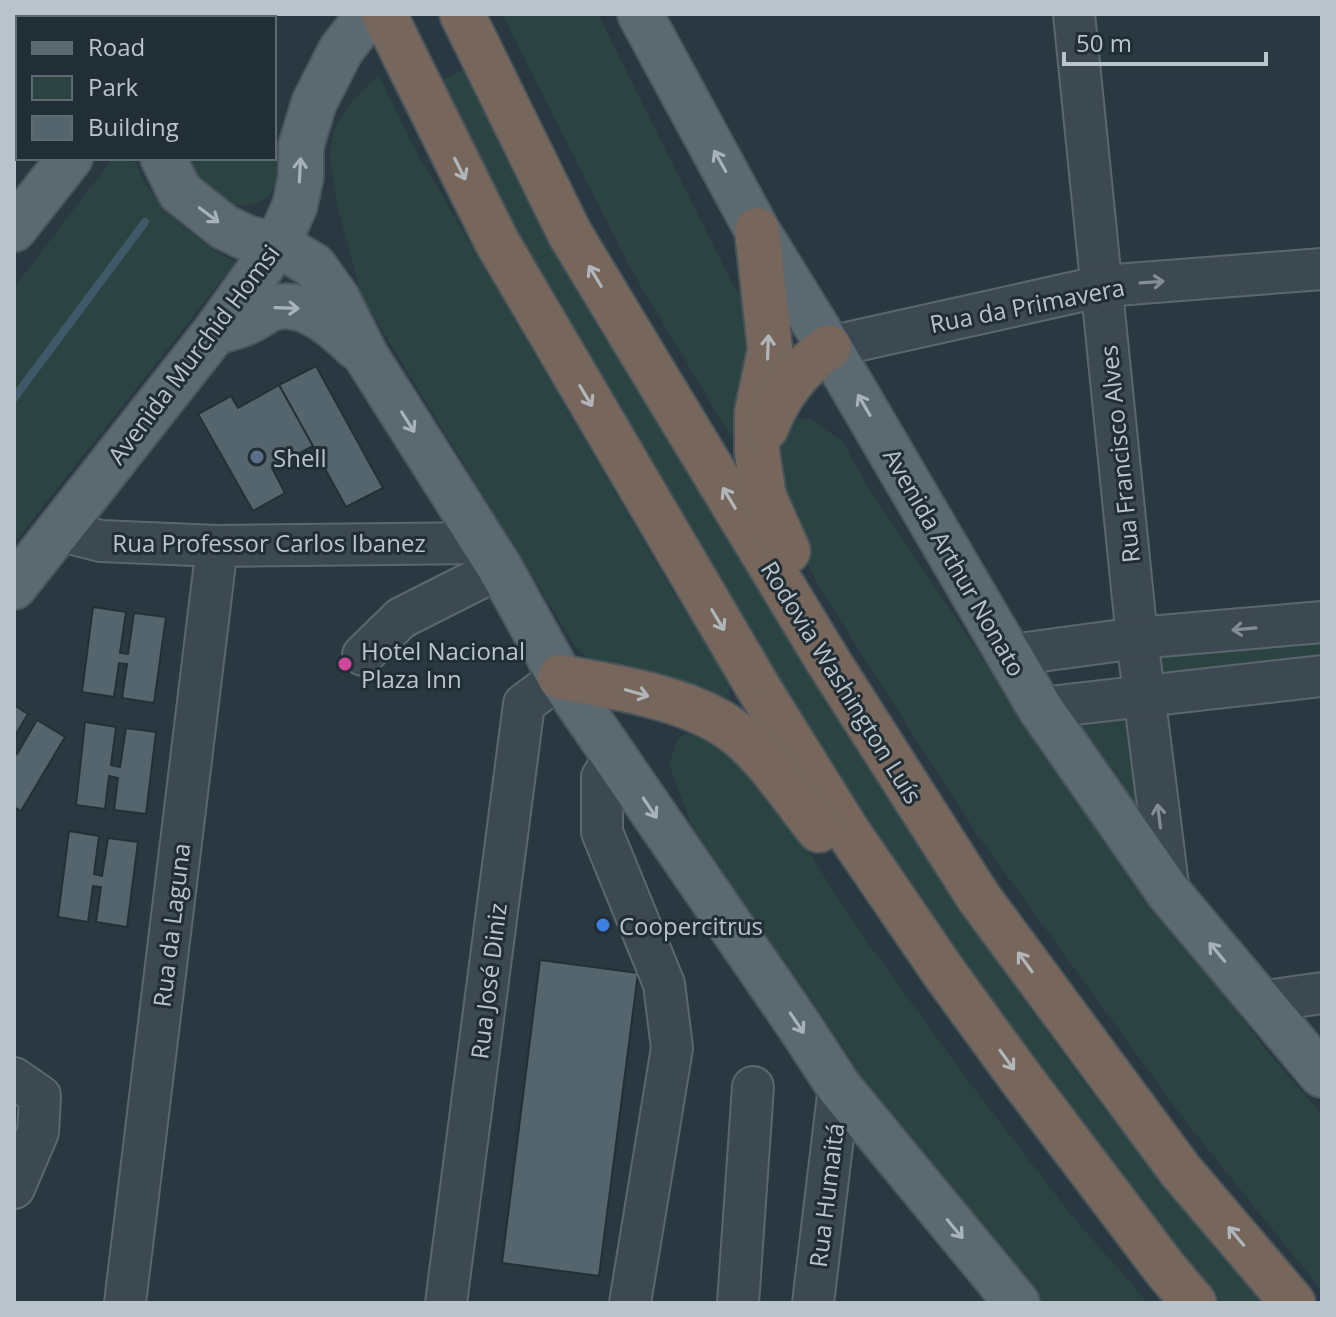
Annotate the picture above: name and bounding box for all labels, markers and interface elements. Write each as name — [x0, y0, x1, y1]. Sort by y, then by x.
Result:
legend — [16, 16, 276, 160]
scale bar — [1064, 16, 1266, 66]
text: 50 m — [1076, 26, 1132, 59]
text: Road — [88, 30, 145, 63]
text: Park — [88, 70, 139, 103]
text: Building — [88, 110, 179, 143]
one-way arrow — [712, 150, 728, 173]
one-way arrow — [453, 156, 469, 180]
one-way arrow — [293, 157, 308, 184]
one-way arrow — [198, 207, 219, 224]
street label: Avenida Murchid Homsi — [100, 238, 286, 470]
one-way arrow — [586, 265, 602, 288]
street label: Rua da Primavera — [927, 270, 1127, 340]
one-way arrow — [1138, 274, 1165, 289]
one-way arrow — [273, 301, 300, 316]
one-way arrow — [761, 334, 776, 361]
street label: Rua Francisco Alves — [1091, 344, 1147, 564]
one-way arrow — [578, 384, 594, 407]
one-way arrow — [856, 394, 872, 417]
one-way arrow — [399, 411, 416, 433]
place label: Shell — [273, 441, 326, 474]
street label: Avenida Arthur Nonato — [876, 442, 1034, 682]
marker: Shell — [248, 448, 266, 466]
one-way arrow — [721, 487, 737, 510]
street label: Rua Professor Carlos Ibanez — [112, 526, 426, 559]
street label: Rodovia Washington Luís — [754, 554, 930, 810]
one-way arrow — [711, 608, 727, 631]
one-way arrow — [1231, 621, 1258, 636]
place label: Hotel Nacional Plaza Inn — [361, 634, 525, 695]
marker: Hotel Nacional Plaza Inn — [336, 655, 354, 673]
one-way arrow — [623, 686, 649, 701]
one-way arrow — [642, 797, 658, 819]
one-way arrow — [1152, 803, 1167, 830]
street label: Rua da Laguna — [145, 841, 197, 1009]
street label: Rua José Diniz — [462, 901, 514, 1061]
place label: Coopercitrus — [619, 909, 763, 942]
marker: Coopercitrus — [594, 916, 612, 934]
one-way arrow — [1208, 942, 1226, 962]
one-way arrow — [1017, 952, 1034, 973]
one-way arrow — [789, 1011, 805, 1033]
one-way arrow — [999, 1048, 1016, 1070]
street label: Rua Humaitá — [801, 1121, 851, 1269]
one-way arrow — [946, 1218, 964, 1238]
one-way arrow — [1228, 1226, 1246, 1247]

